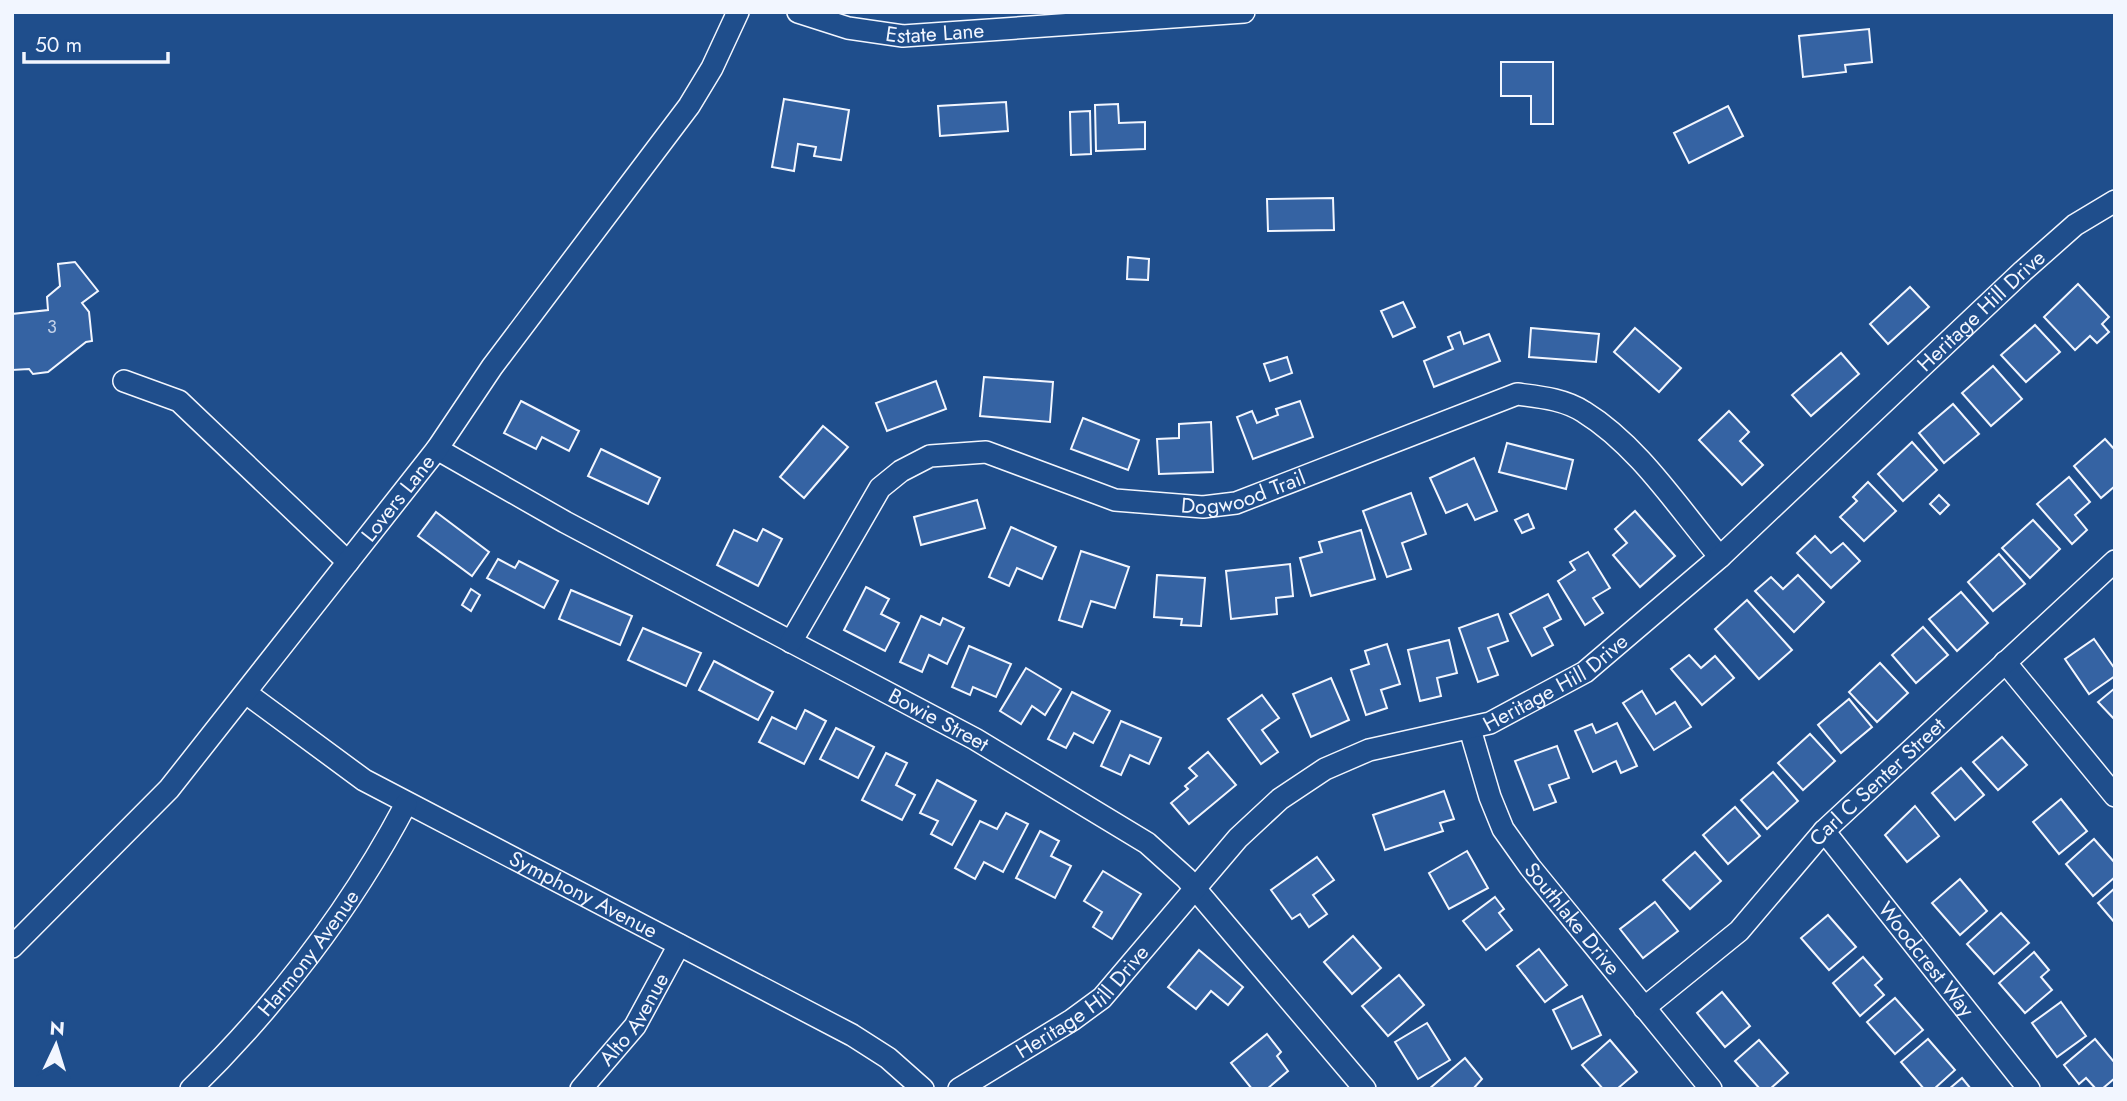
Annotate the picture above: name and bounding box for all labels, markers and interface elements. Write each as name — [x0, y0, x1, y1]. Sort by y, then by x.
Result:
street label: Estate Lane — [884, 15, 985, 51]
scale bar — [24, 21, 168, 65]
text: 50 m — [35, 30, 82, 60]
street label: Heritage Hill Drive — [1910, 243, 2052, 378]
house number: 3 — [47, 314, 57, 340]
street label: Lovers Lane — [354, 448, 442, 548]
street label: Dogwood Trail — [1180, 462, 1310, 522]
street label: Heritage Hill Drive — [1478, 627, 1635, 739]
street label: Bowie Street — [883, 681, 995, 759]
street label: Carl C Senter Street — [1802, 711, 1952, 853]
street label: Symphony Avenue — [504, 843, 663, 946]
street label: Southlake Drive — [1517, 856, 1628, 982]
street label: Harmony Avenue — [251, 884, 366, 1023]
street label: Woodcrest Way — [1871, 895, 1982, 1024]
street label: Heritage Hill Drive — [1010, 938, 1156, 1066]
street label: Alto Avenue — [592, 967, 676, 1073]
north arrow — [21, 1010, 91, 1080]
text: N — [49, 1015, 66, 1043]

